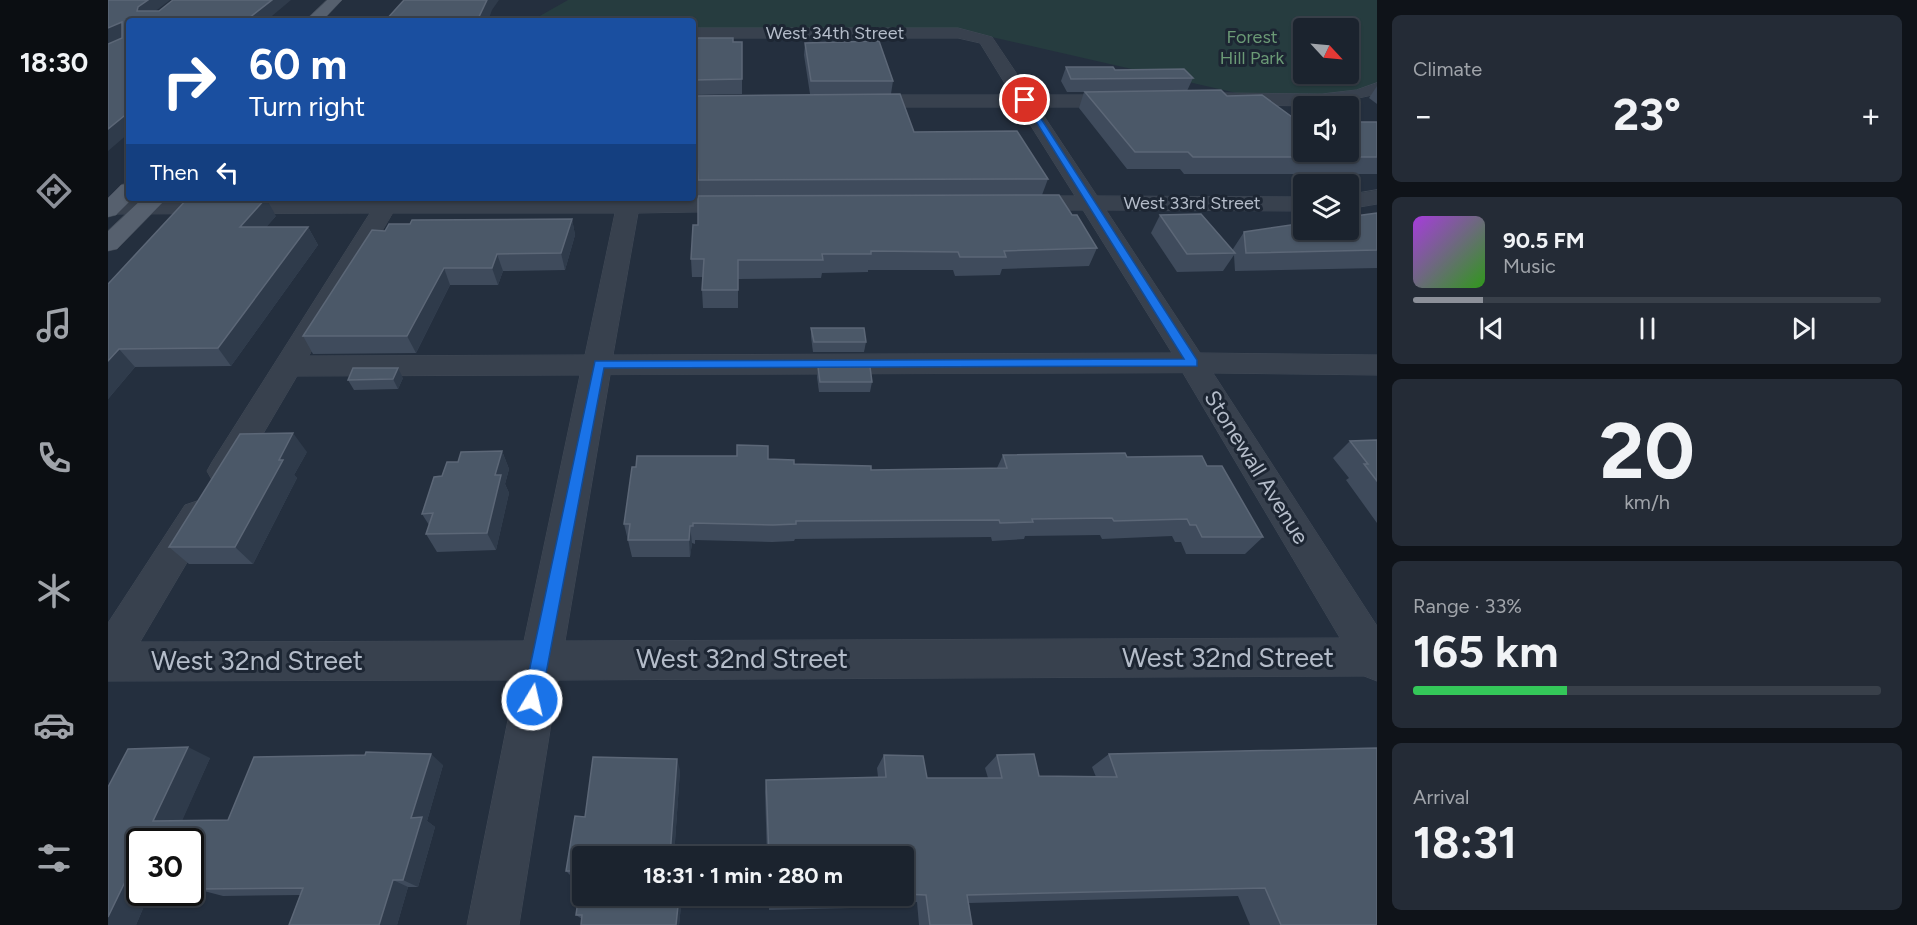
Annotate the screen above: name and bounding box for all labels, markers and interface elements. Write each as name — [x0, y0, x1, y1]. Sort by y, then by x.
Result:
north arrow — [1293, 18, 1359, 84]
map controls — [1293, 18, 1359, 240]
street label: West 34th Street — [766, 22, 905, 44]
park label: Forest Hill Park — [1220, 26, 1284, 69]
text: 60 m — [249, 39, 347, 90]
icon: right — [150, 42, 228, 120]
text: 18:30 — [20, 46, 88, 79]
text: Climate — [1413, 57, 1482, 81]
pin — [999, 74, 1050, 125]
icon: arrive — [1008, 83, 1041, 116]
text: 23° — [1613, 87, 1681, 141]
text: Turn right — [249, 90, 365, 123]
button: sound — [1293, 96, 1359, 162]
text: − — [1413, 96, 1434, 135]
text: + — [1860, 96, 1881, 135]
icon: left — [211, 156, 244, 189]
text: Then — [150, 159, 199, 186]
icon: directions — [33, 170, 75, 212]
button: layers — [1293, 174, 1359, 240]
street label: West 33rd Street — [1123, 192, 1261, 214]
text: 90.5 FM — [1503, 227, 1585, 254]
text: Music — [1503, 254, 1556, 278]
icon: music — [33, 304, 75, 346]
icon: previous — [1475, 312, 1508, 345]
icon: pause — [1631, 312, 1664, 345]
icon: next — [1787, 312, 1820, 345]
street label: Stonewall Avenue — [1198, 385, 1315, 549]
text: 20 — [1599, 404, 1695, 498]
icon: phone — [33, 437, 75, 479]
text: km/h — [1624, 490, 1670, 514]
icon: climate — [33, 570, 75, 612]
text: Range · 33% — [1413, 594, 1522, 618]
text: 165 km — [1413, 624, 1558, 678]
street label: West 32nd Street — [1122, 641, 1334, 674]
street label: West 32nd Street — [636, 642, 848, 675]
street label: West 32nd Street — [151, 644, 363, 677]
position arrow — [500, 668, 564, 732]
icon: car — [33, 704, 75, 746]
text: Arrival — [1413, 785, 1469, 809]
text: 18:31 — [1413, 815, 1517, 869]
speed limit sign: 30 — [126, 828, 204, 906]
icon: filters — [33, 837, 75, 879]
text: 18:31 · 1 min · 280 m — [643, 862, 843, 889]

